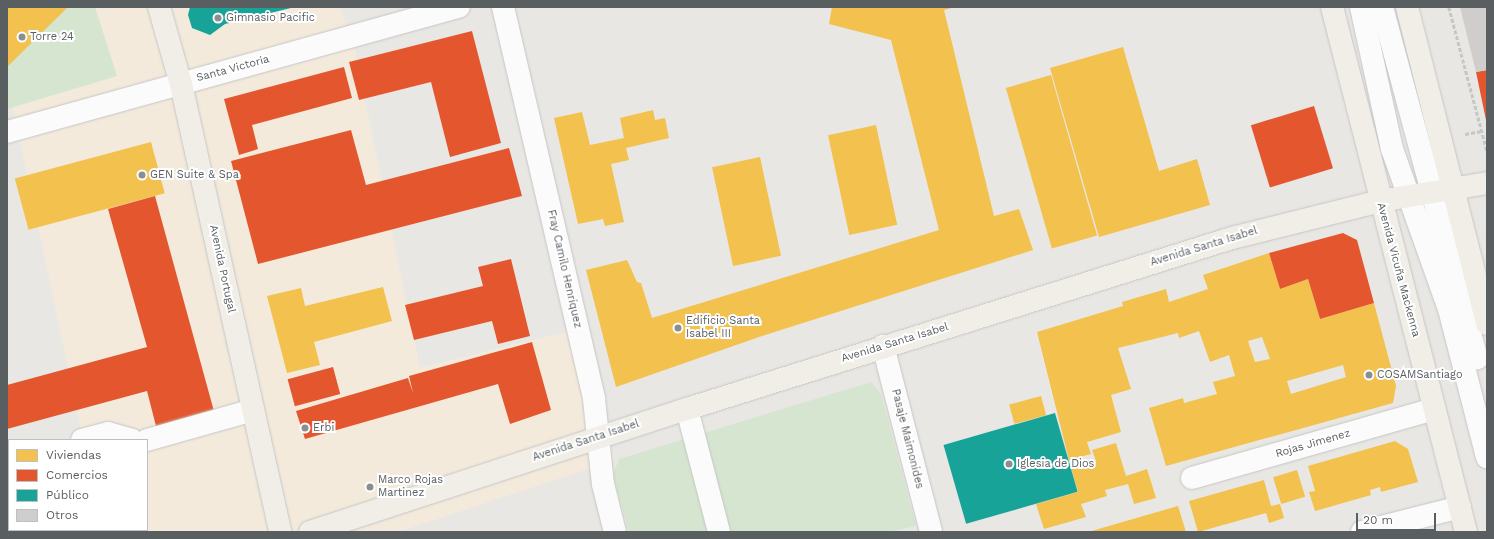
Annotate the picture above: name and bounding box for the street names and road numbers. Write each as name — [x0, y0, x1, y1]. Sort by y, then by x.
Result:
street label: Santa Victoria — [195, 53, 271, 85]
street label: Avenida Vicuña Mackenna — [1374, 201, 1422, 339]
street label: Fray Camilo Henríquez — [544, 208, 584, 330]
street label: Avenida Portugal — [206, 224, 238, 314]
street label: Avenida Santa Isabel — [1149, 224, 1259, 270]
street label: Avenida Santa Isabel — [840, 320, 950, 366]
street label: Pasaje Maimonides — [888, 388, 926, 490]
street label: Avenida Santa Isabel — [531, 417, 641, 465]
street label: Rojas Jimenez — [1274, 427, 1352, 461]

